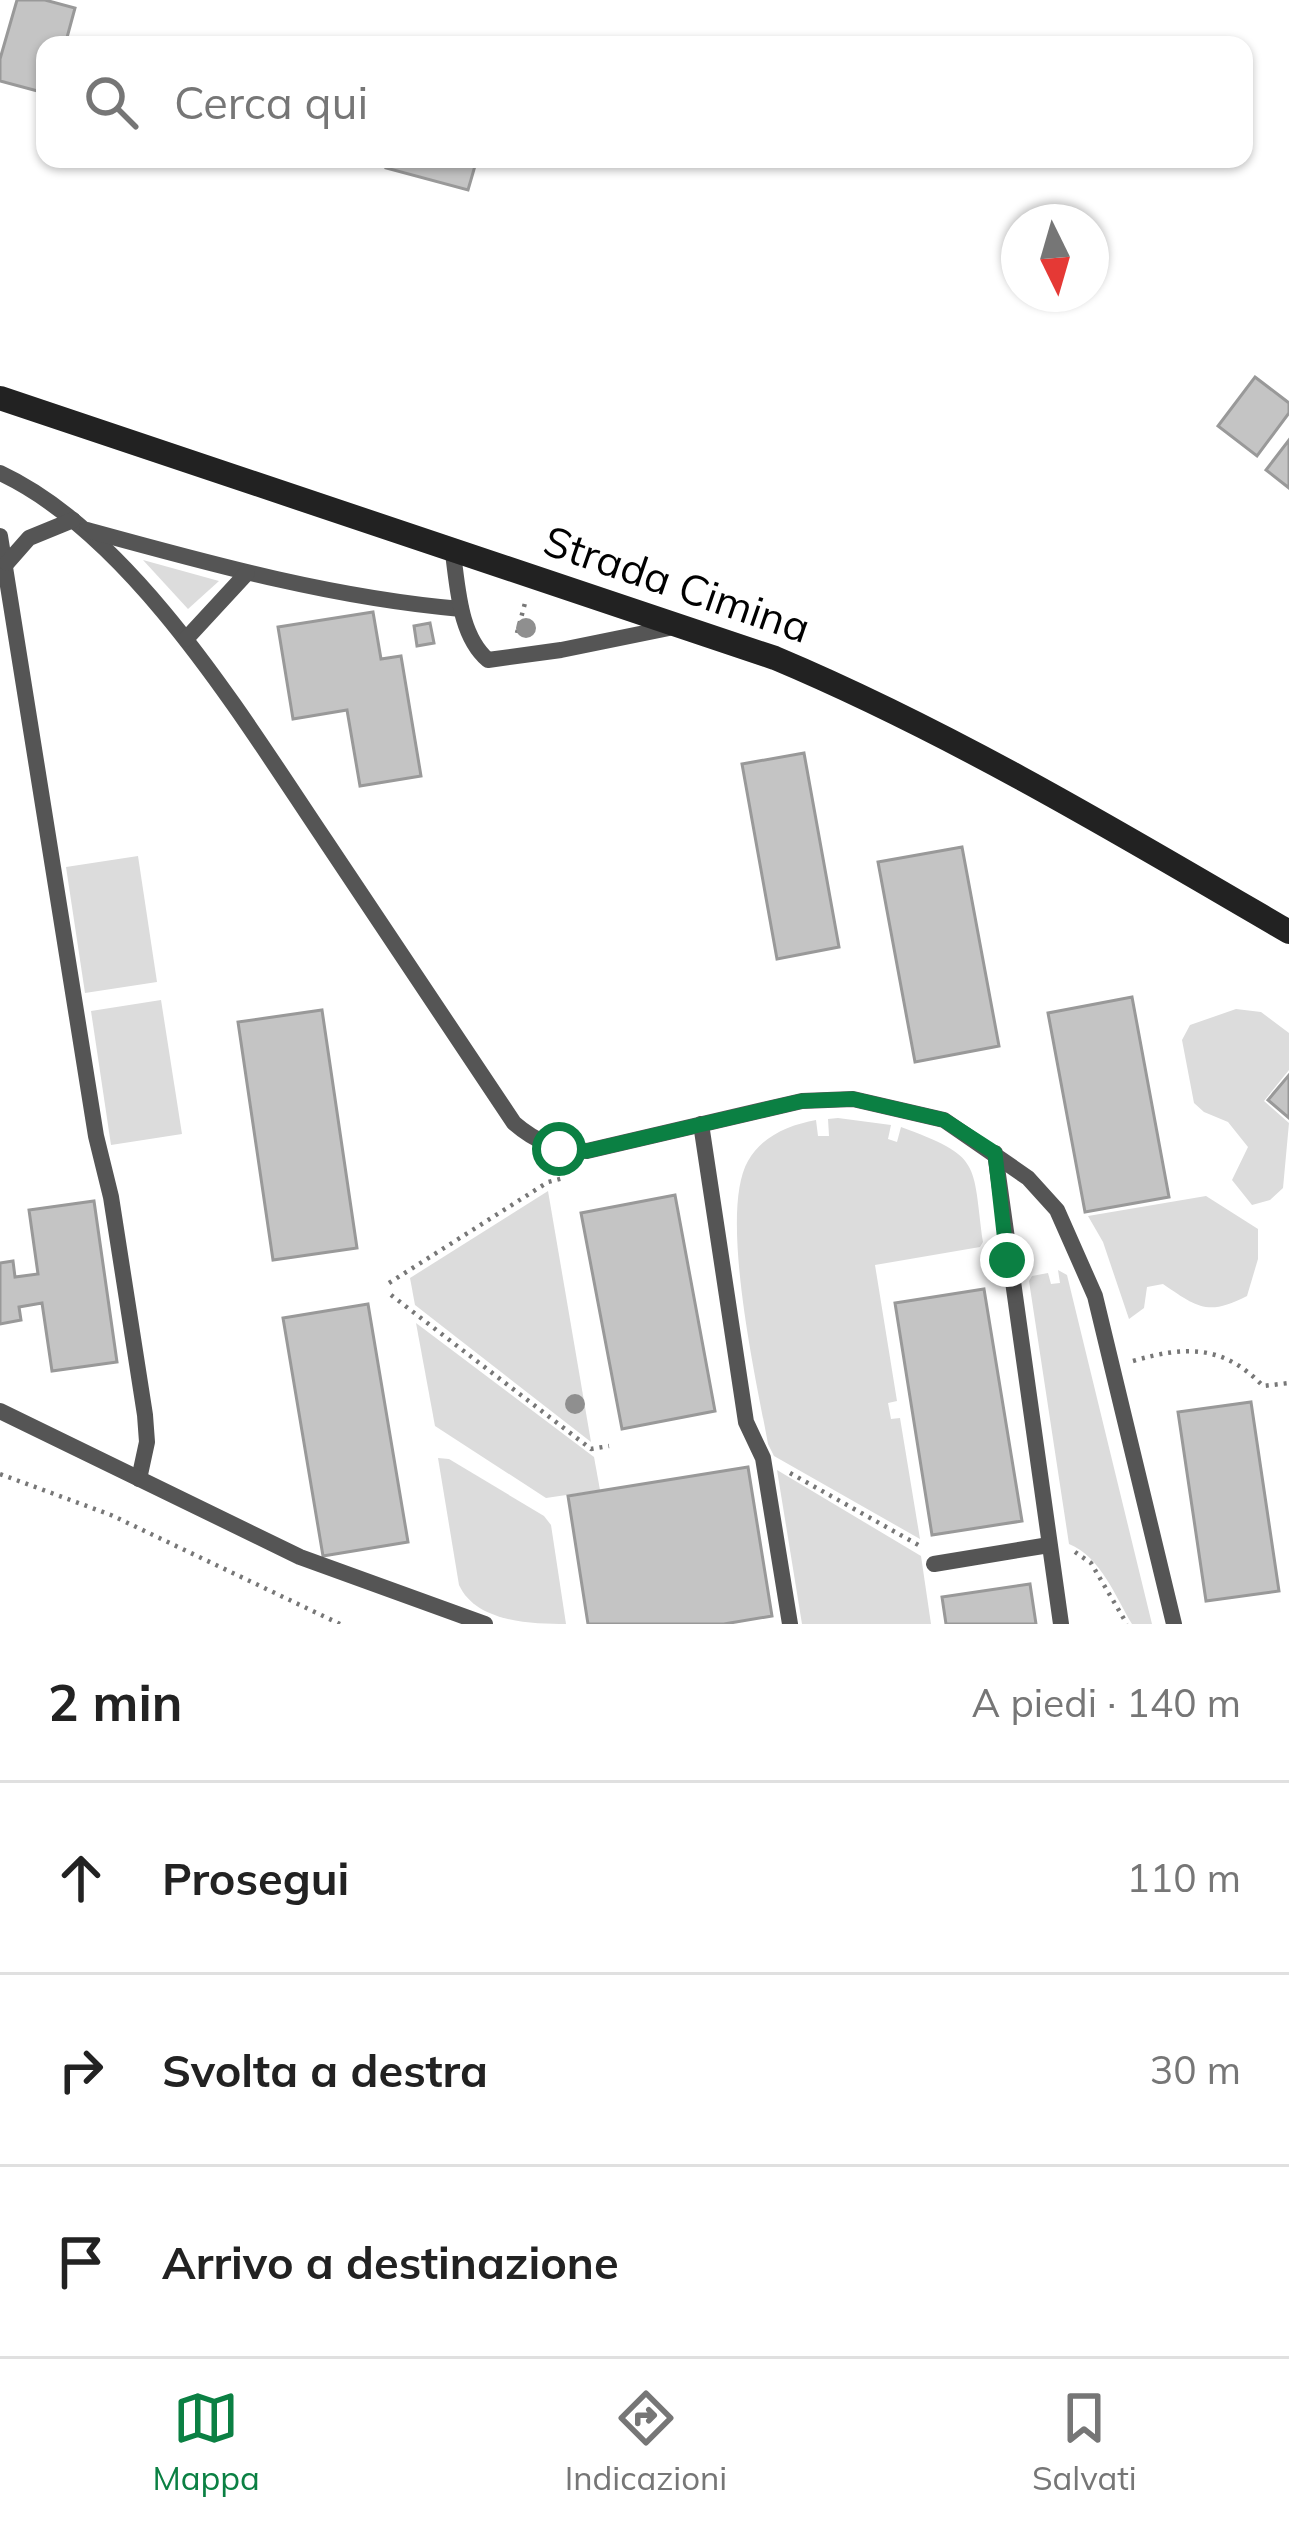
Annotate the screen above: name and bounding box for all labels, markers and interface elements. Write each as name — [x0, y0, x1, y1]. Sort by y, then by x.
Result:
search box — [36, 36, 1253, 168]
icon: search — [78, 69, 144, 135]
text: Cerca qui — [174, 74, 368, 130]
north arrow — [1001, 204, 1109, 312]
street label: Strada Cimina — [537, 513, 817, 654]
route start — [532, 1122, 586, 1176]
route end — [980, 1233, 1034, 1287]
text: 2 min — [48, 1670, 183, 1734]
text: A piedi · 140 m — [972, 1678, 1241, 1727]
icon: ahead — [48, 1845, 114, 1911]
text: Prosegui — [162, 1850, 349, 1906]
text: 110 m — [1126, 1853, 1241, 1902]
icon: right — [48, 2037, 114, 2103]
text: Svolta a destra — [162, 2042, 488, 2098]
text: 30 m — [1150, 2045, 1241, 2094]
icon: arrive — [48, 2229, 114, 2295]
text: Arrivo a destinazione — [162, 2234, 619, 2290]
tab: Mappa — [152, 2385, 260, 2498]
tab: Indicazioni — [565, 2385, 727, 2498]
tab: Salvati — [1032, 2385, 1137, 2498]

